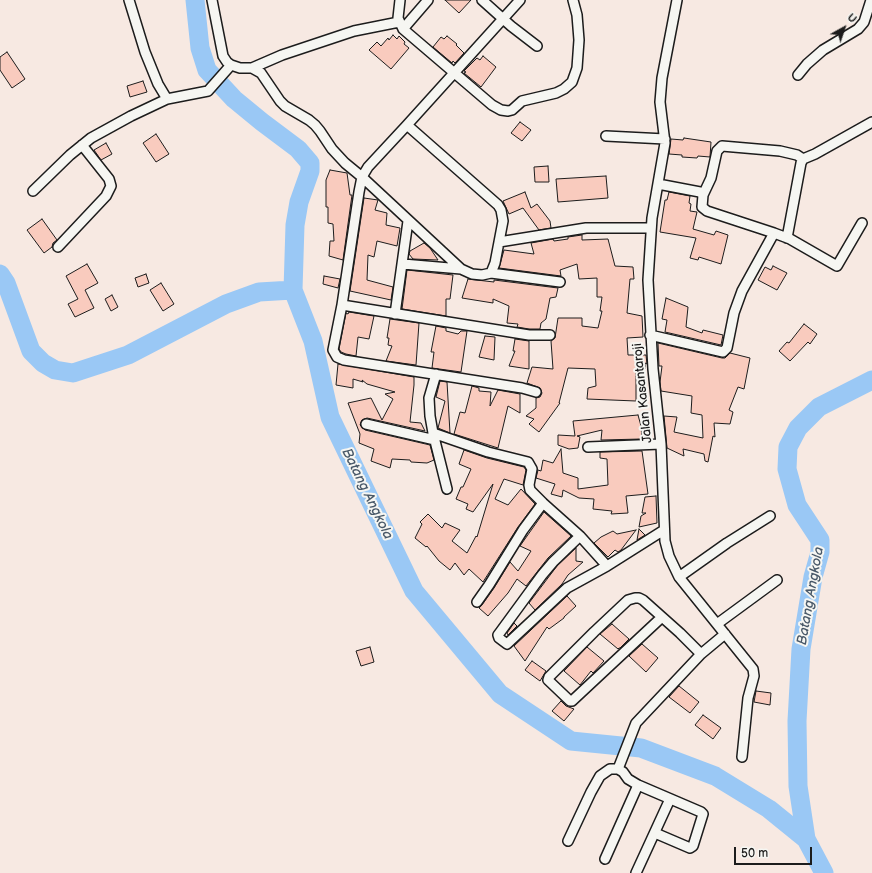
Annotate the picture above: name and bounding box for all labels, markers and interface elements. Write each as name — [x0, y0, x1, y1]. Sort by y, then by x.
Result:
north arrow — [824, 8, 864, 48]
text: U — [845, 11, 859, 26]
street label: Jalan Kasantaroji — [630, 342, 656, 444]
water label: Batang Angkola — [338, 446, 396, 542]
water label: Batang Angkola — [794, 546, 828, 646]
scale bar — [736, 839, 814, 865]
text: 50 m — [741, 846, 768, 861]

